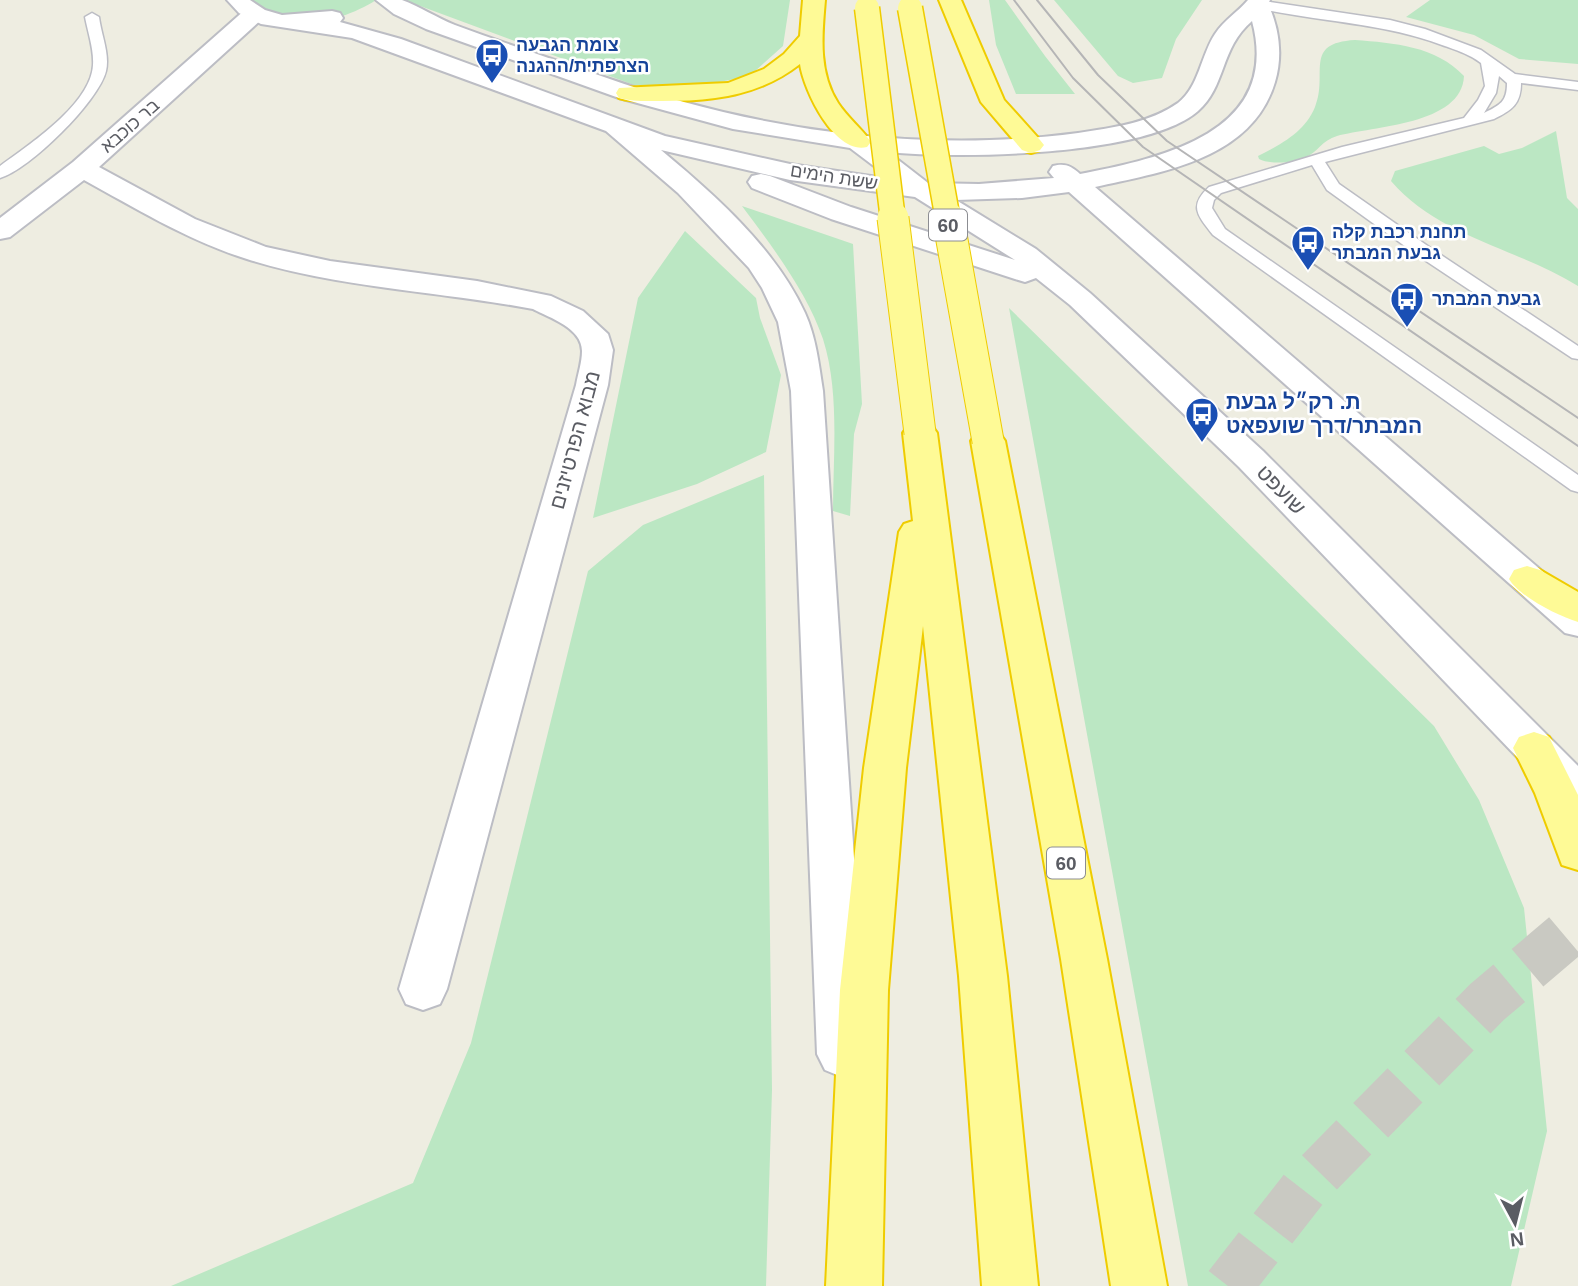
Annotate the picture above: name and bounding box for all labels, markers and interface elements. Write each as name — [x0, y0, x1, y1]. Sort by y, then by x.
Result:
place label: צומת הגבעה הצרפתית/ההגנה — [516, 35, 649, 76]
bus stop icon: צומת הגבעה הצרפתית/ההגנה — [473, 36, 511, 85]
street label: בר כוכבא — [97, 95, 164, 157]
street label: ששת הימים — [789, 160, 879, 194]
road number: 60 — [929, 210, 967, 241]
place label: תחנת רכבת קלה גבעת המבתר — [1332, 222, 1466, 263]
bus stop icon: תחנת רכבת קלה גבעת המבתר — [1289, 223, 1327, 272]
bus stop icon: גבעת המבתר — [1388, 280, 1426, 329]
place label: גבעת המבתר — [1432, 289, 1541, 309]
street label: מבוא הפרטיזנים — [545, 368, 604, 512]
place label: ת. רק״ל גבעת המבתר/דרך שועפאט — [1226, 390, 1422, 437]
bus stop icon: ת. רק״ל גבעת המבתר/דרך שועפאט — [1183, 395, 1221, 444]
street label: שועפט — [1252, 460, 1310, 519]
road number: 60 — [1047, 848, 1085, 878]
north arrow — [1480, 1188, 1550, 1258]
text: N — [1509, 1228, 1525, 1251]

